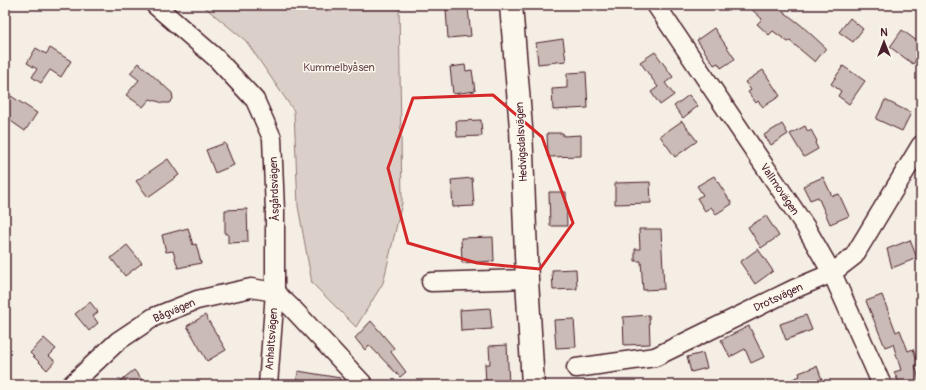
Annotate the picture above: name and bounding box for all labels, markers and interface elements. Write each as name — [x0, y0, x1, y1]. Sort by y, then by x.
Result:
north arrow — [864, 22, 904, 62]
text: N — [880, 26, 888, 39]
park label: Kummelbyåsen — [303, 61, 375, 74]
street label: Hedvigsdalsvägen — [513, 102, 530, 182]
street label: Åsgårdsvägen — [266, 156, 282, 222]
street label: Vallmovägen — [757, 161, 802, 218]
street label: Drotsvägen — [751, 280, 805, 315]
street label: Bågvägen — [151, 296, 197, 325]
street label: Anhaltsvägen — [263, 307, 280, 371]

